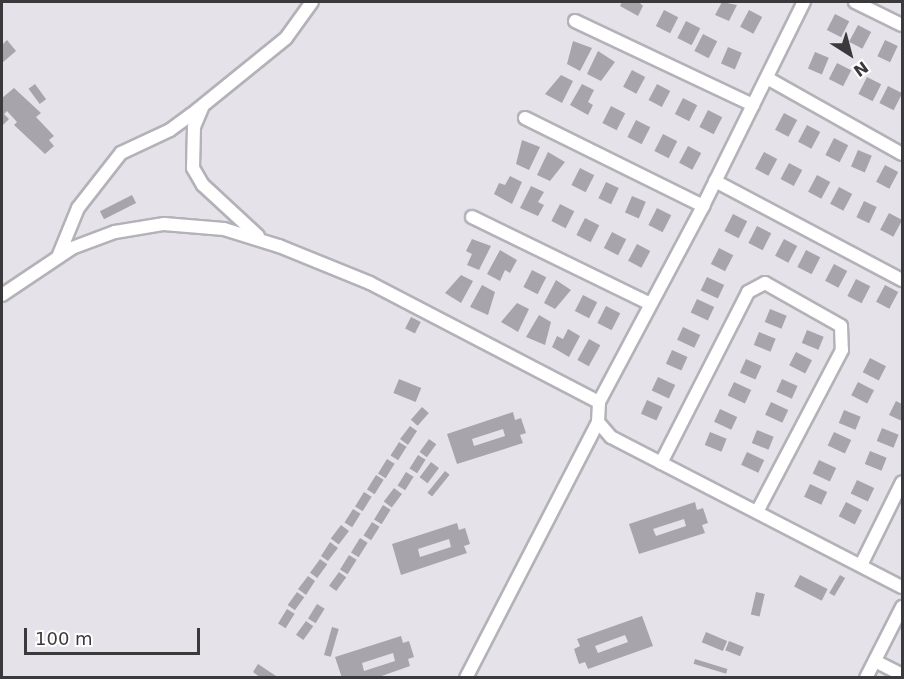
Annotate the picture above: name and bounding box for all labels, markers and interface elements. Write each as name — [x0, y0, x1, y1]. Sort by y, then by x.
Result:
north arrow — [820, 24, 880, 84]
text: N — [850, 57, 872, 81]
scale bar — [27, 616, 202, 654]
text: 100 m — [35, 628, 93, 649]

